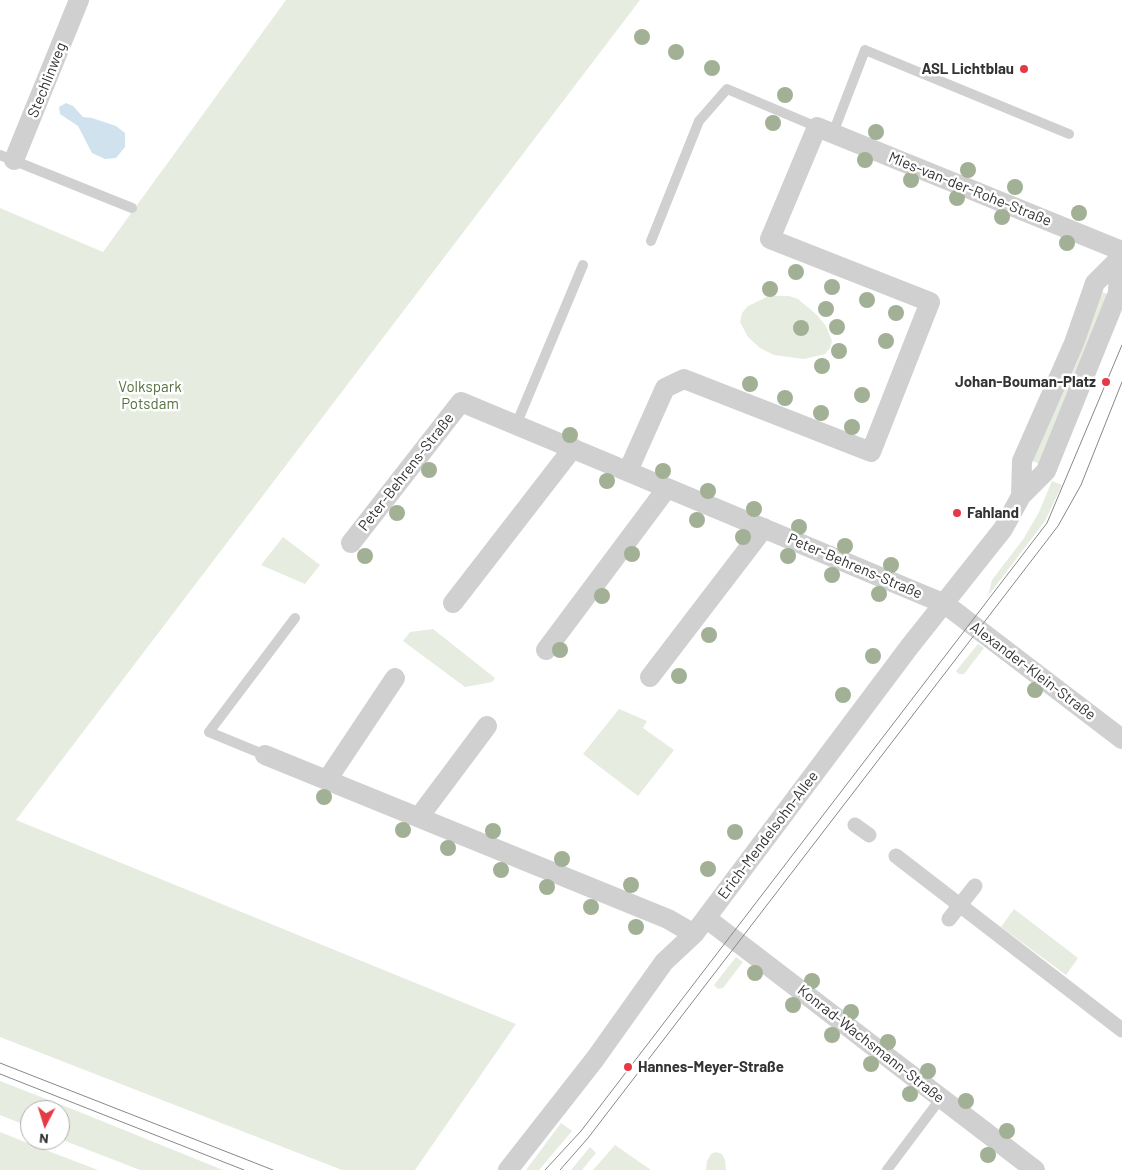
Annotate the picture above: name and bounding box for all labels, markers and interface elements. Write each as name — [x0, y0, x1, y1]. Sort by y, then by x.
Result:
street label: Stechlinweg — [24, 40, 70, 120]
place label: ASL Lichtblau — [921, 60, 1014, 78]
marker: ASL Lichtblau — [1018, 63, 1030, 75]
street label: Mies-van-der-Rohe-Straße — [886, 148, 1054, 230]
place label: Johan-Bouman-Platz — [955, 373, 1096, 391]
marker: Johan-Bouman-Platz — [1100, 376, 1112, 388]
park label: Volkspark Potsdam — [118, 378, 182, 413]
street label: Peter-Behrens-Straße — [354, 409, 458, 535]
place label: Fahland — [967, 504, 1019, 522]
marker: Fahland — [951, 507, 963, 519]
street label: Peter-Behrens-Straße — [785, 529, 925, 603]
street label: Alexander-Klein-Straße — [967, 618, 1099, 724]
street label: Erich-Mendelsohn-Allee — [714, 767, 822, 903]
street label: Konrad-Wachsmann-Straße — [794, 981, 948, 1107]
place label: Hannes-Meyer-Straße — [638, 1058, 784, 1076]
marker: Hannes-Meyer-Straße — [622, 1061, 634, 1073]
north arrow — [20, 1100, 70, 1150]
text: N — [38, 1131, 49, 1148]

